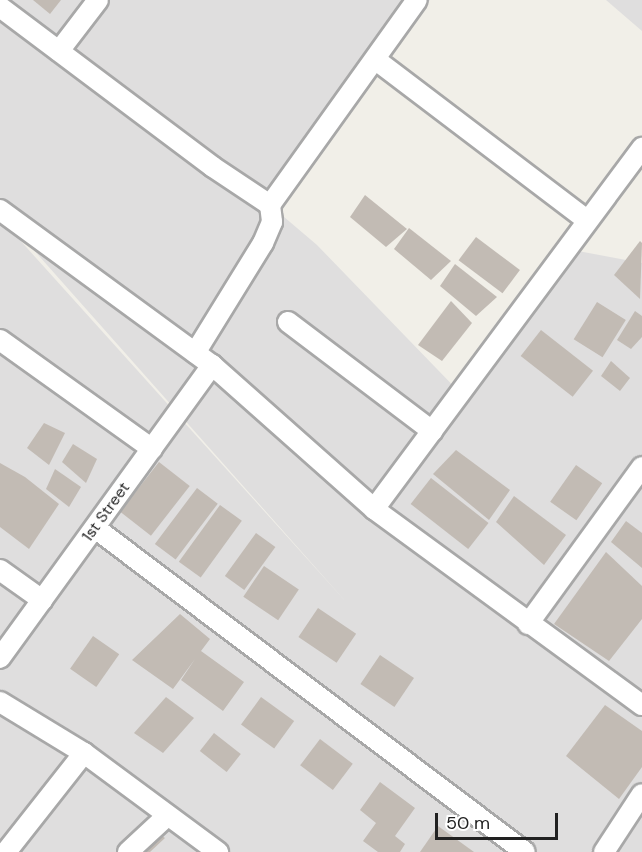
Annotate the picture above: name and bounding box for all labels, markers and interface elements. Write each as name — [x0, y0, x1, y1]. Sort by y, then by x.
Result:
street label: 1st Street — [78, 479, 134, 545]
scale bar — [438, 801, 561, 839]
text: 50 m — [446, 811, 490, 835]

